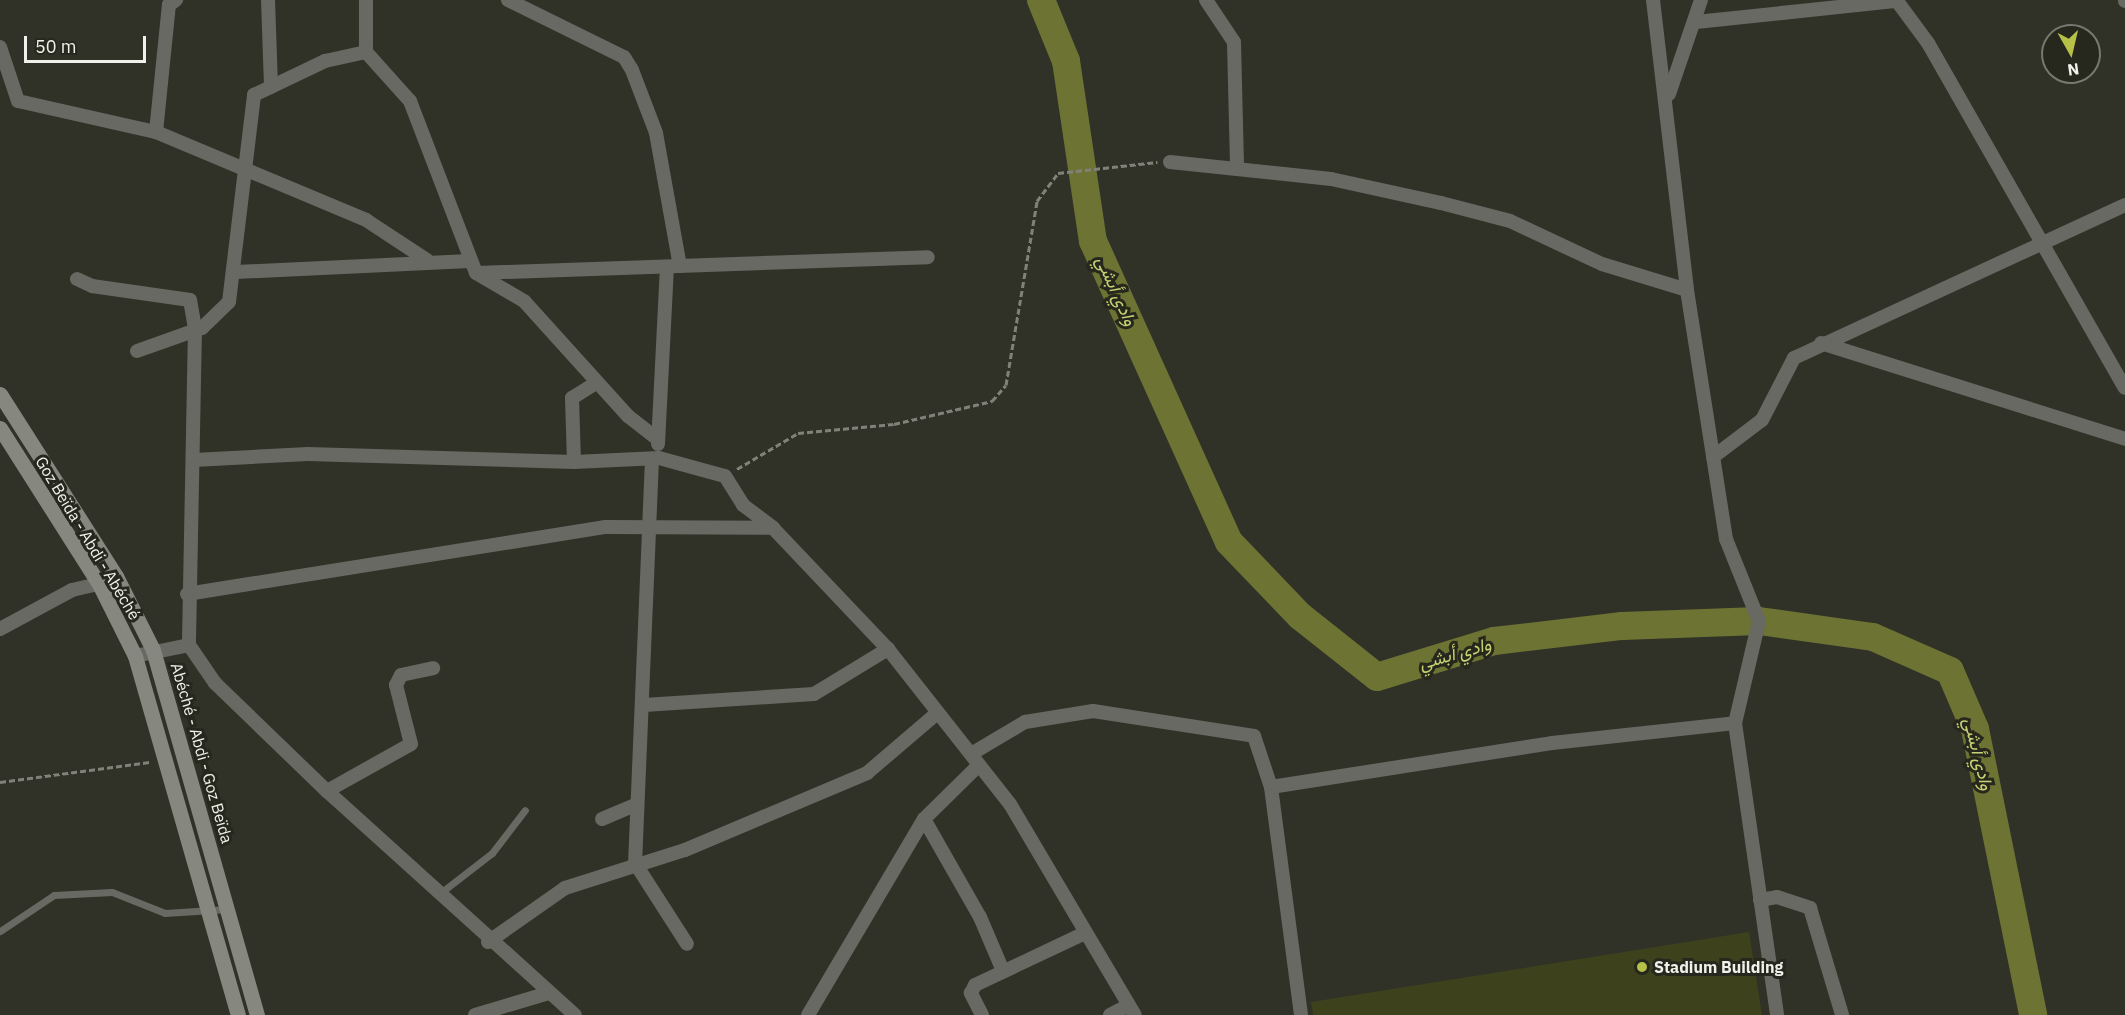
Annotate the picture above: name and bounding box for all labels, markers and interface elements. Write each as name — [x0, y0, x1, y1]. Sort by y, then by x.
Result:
scale bar — [27, 24, 148, 62]
north arrow — [2041, 24, 2101, 84]
text: 50 m — [35, 35, 77, 58]
text: N — [2066, 59, 2080, 81]
water label: وادي أبشي — [1091, 253, 1141, 329]
street label: Goz Beïda - Abdi - Abéché — [32, 453, 144, 623]
water label: وادي أبشي — [1416, 633, 1494, 675]
street label: Abéché - Abdi - Goz Beïda — [167, 660, 237, 846]
water label: وادي أبشي — [1959, 715, 1997, 793]
place label: Stadium Building — [1654, 957, 1783, 977]
marker: Stadium Building — [1635, 960, 1649, 974]

